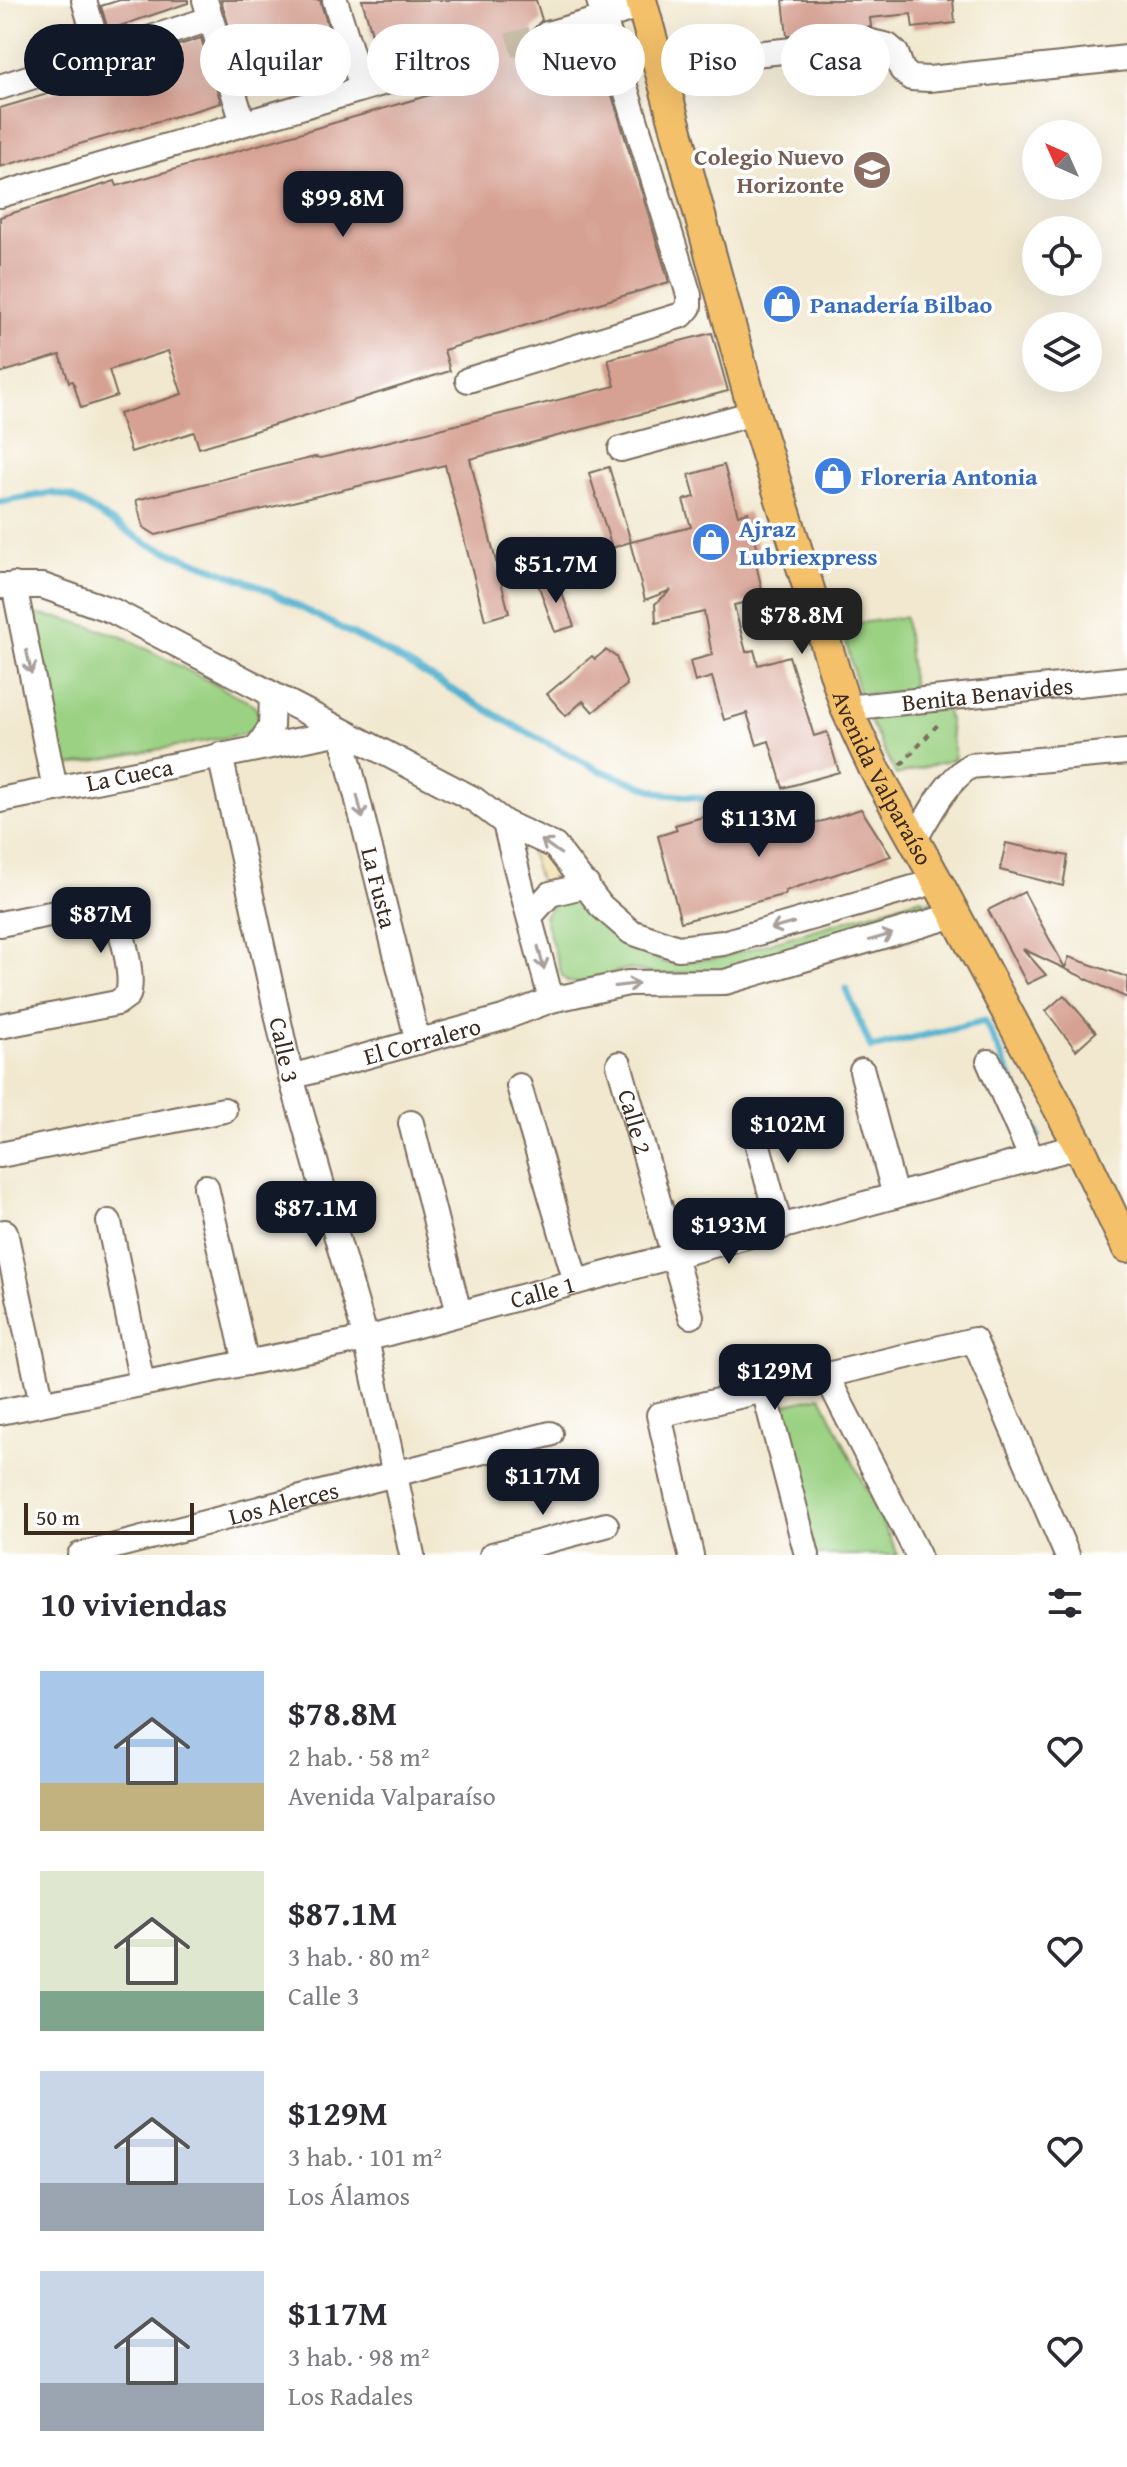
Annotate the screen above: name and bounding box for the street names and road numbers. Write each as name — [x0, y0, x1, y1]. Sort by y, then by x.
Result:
street label: Benita Benavides — [900, 667, 1075, 720]
street label: Avenida Valparaíso — [824, 686, 942, 871]
street label: La Cueca — [83, 748, 176, 800]
street label: La Fusta — [353, 843, 407, 932]
street label: El Corralero — [359, 1008, 485, 1074]
street label: Calle 3 — [261, 1014, 309, 1086]
street label: Calle 2 — [610, 1085, 661, 1158]
street label: Calle 1 — [506, 1266, 579, 1317]
street label: Los Alerces — [225, 1472, 342, 1534]

